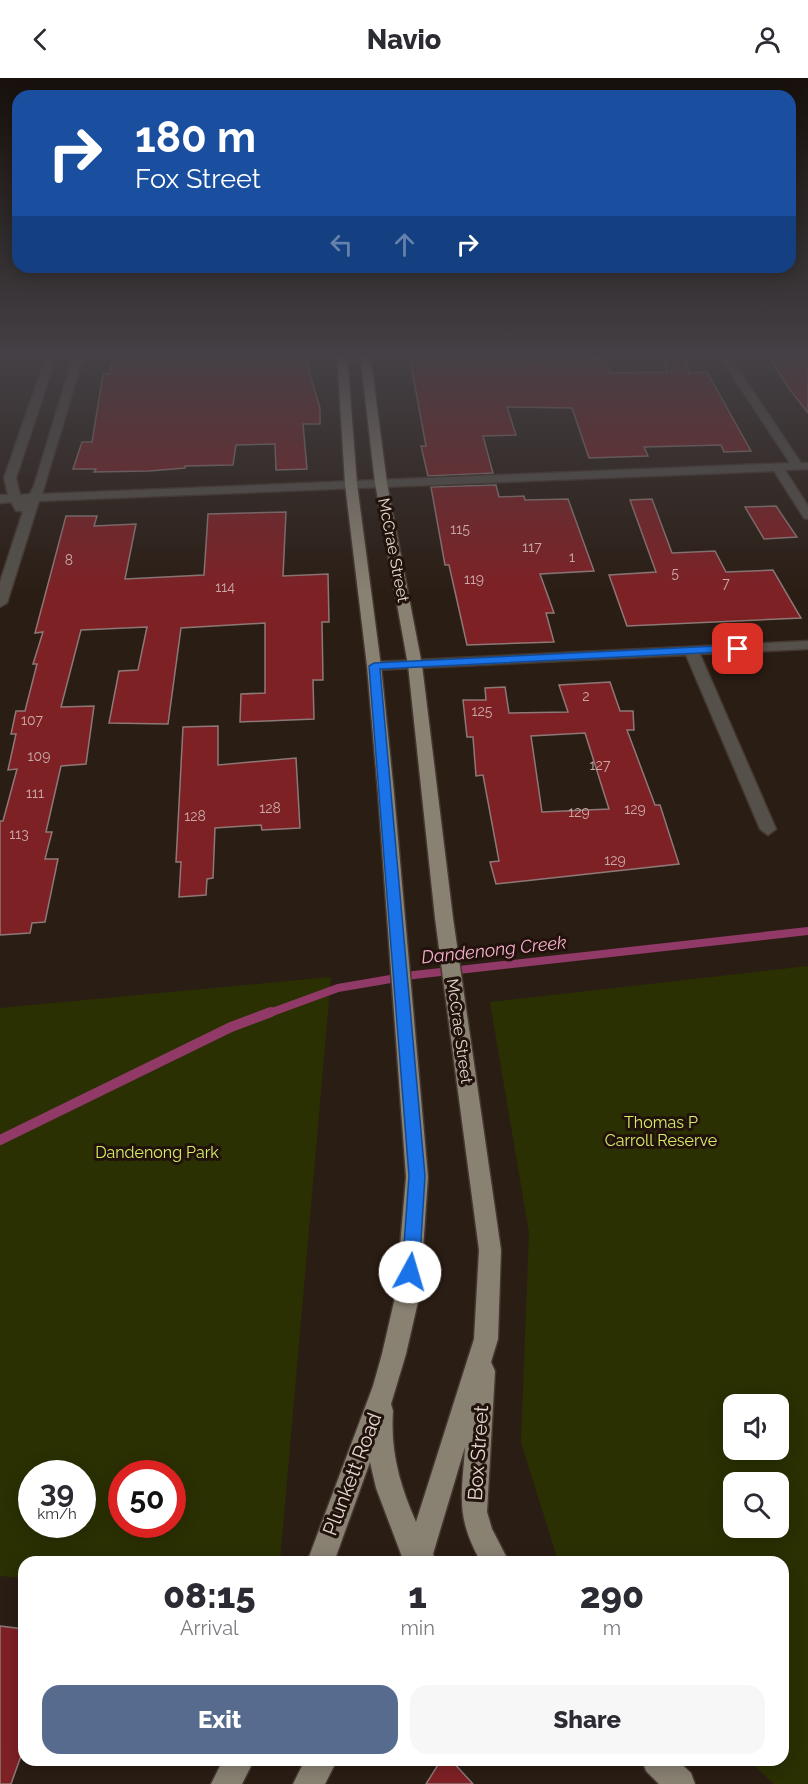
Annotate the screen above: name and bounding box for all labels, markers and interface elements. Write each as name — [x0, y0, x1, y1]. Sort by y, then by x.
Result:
icon: back — [24, 23, 57, 56]
icon: person — [751, 23, 784, 56]
text: Navio — [367, 24, 441, 55]
text: 180 m — [135, 113, 256, 162]
icon: right — [36, 114, 114, 192]
text: Fox Street — [135, 163, 261, 194]
icon: left — [325, 228, 358, 261]
icon: ahead — [388, 228, 421, 261]
icon: right — [451, 228, 484, 261]
street label: McCrae Street — [374, 496, 413, 604]
house number: 115 — [450, 521, 470, 537]
house number: 117 — [522, 539, 542, 555]
house number: 1 — [569, 549, 575, 565]
house number: 8 — [65, 552, 73, 568]
house number: 5 — [671, 565, 679, 581]
house number: 119 — [464, 571, 484, 587]
house number: 7 — [722, 575, 730, 591]
house number: 114 — [215, 579, 235, 595]
pin — [712, 623, 763, 674]
icon: arrive — [721, 632, 754, 665]
house number: 2 — [582, 688, 590, 704]
house number: 125 — [472, 703, 493, 719]
house number: 107 — [21, 712, 43, 728]
house number: 109 — [28, 748, 50, 764]
house number: 127 — [590, 757, 611, 773]
house number: 111 — [26, 785, 44, 801]
house number: 128 — [259, 800, 281, 816]
house number: 129 — [624, 801, 646, 817]
house number: 129 — [568, 804, 590, 820]
house number: 128 — [184, 808, 206, 824]
house number: 113 — [9, 826, 29, 842]
house number: 129 — [604, 852, 626, 868]
water label: Dandenong Creek — [420, 931, 568, 968]
street label: McCrae Street — [443, 977, 476, 1085]
park label: Thomas P Carroll Reserve — [605, 1113, 717, 1150]
park label: Dandenong Park — [95, 1143, 219, 1162]
position arrow — [378, 1240, 442, 1304]
map controls — [723, 1394, 789, 1538]
button: sound — [723, 1394, 789, 1460]
street label: Box Street — [463, 1404, 493, 1501]
street label: Plunkett Road — [318, 1409, 386, 1539]
speed limit sign: 50 — [108, 1460, 186, 1538]
button: search — [723, 1472, 789, 1538]
text: 39 — [40, 1474, 74, 1509]
text: km/h — [37, 1505, 77, 1523]
text: 08:15 — [163, 1574, 256, 1616]
text: 1 — [408, 1574, 427, 1616]
text: 290 — [580, 1574, 644, 1616]
text: Arrival — [180, 1616, 239, 1640]
text: min — [400, 1616, 435, 1640]
text: m — [603, 1616, 621, 1640]
button: Exit — [42, 1685, 398, 1754]
button: Share — [410, 1685, 765, 1754]

